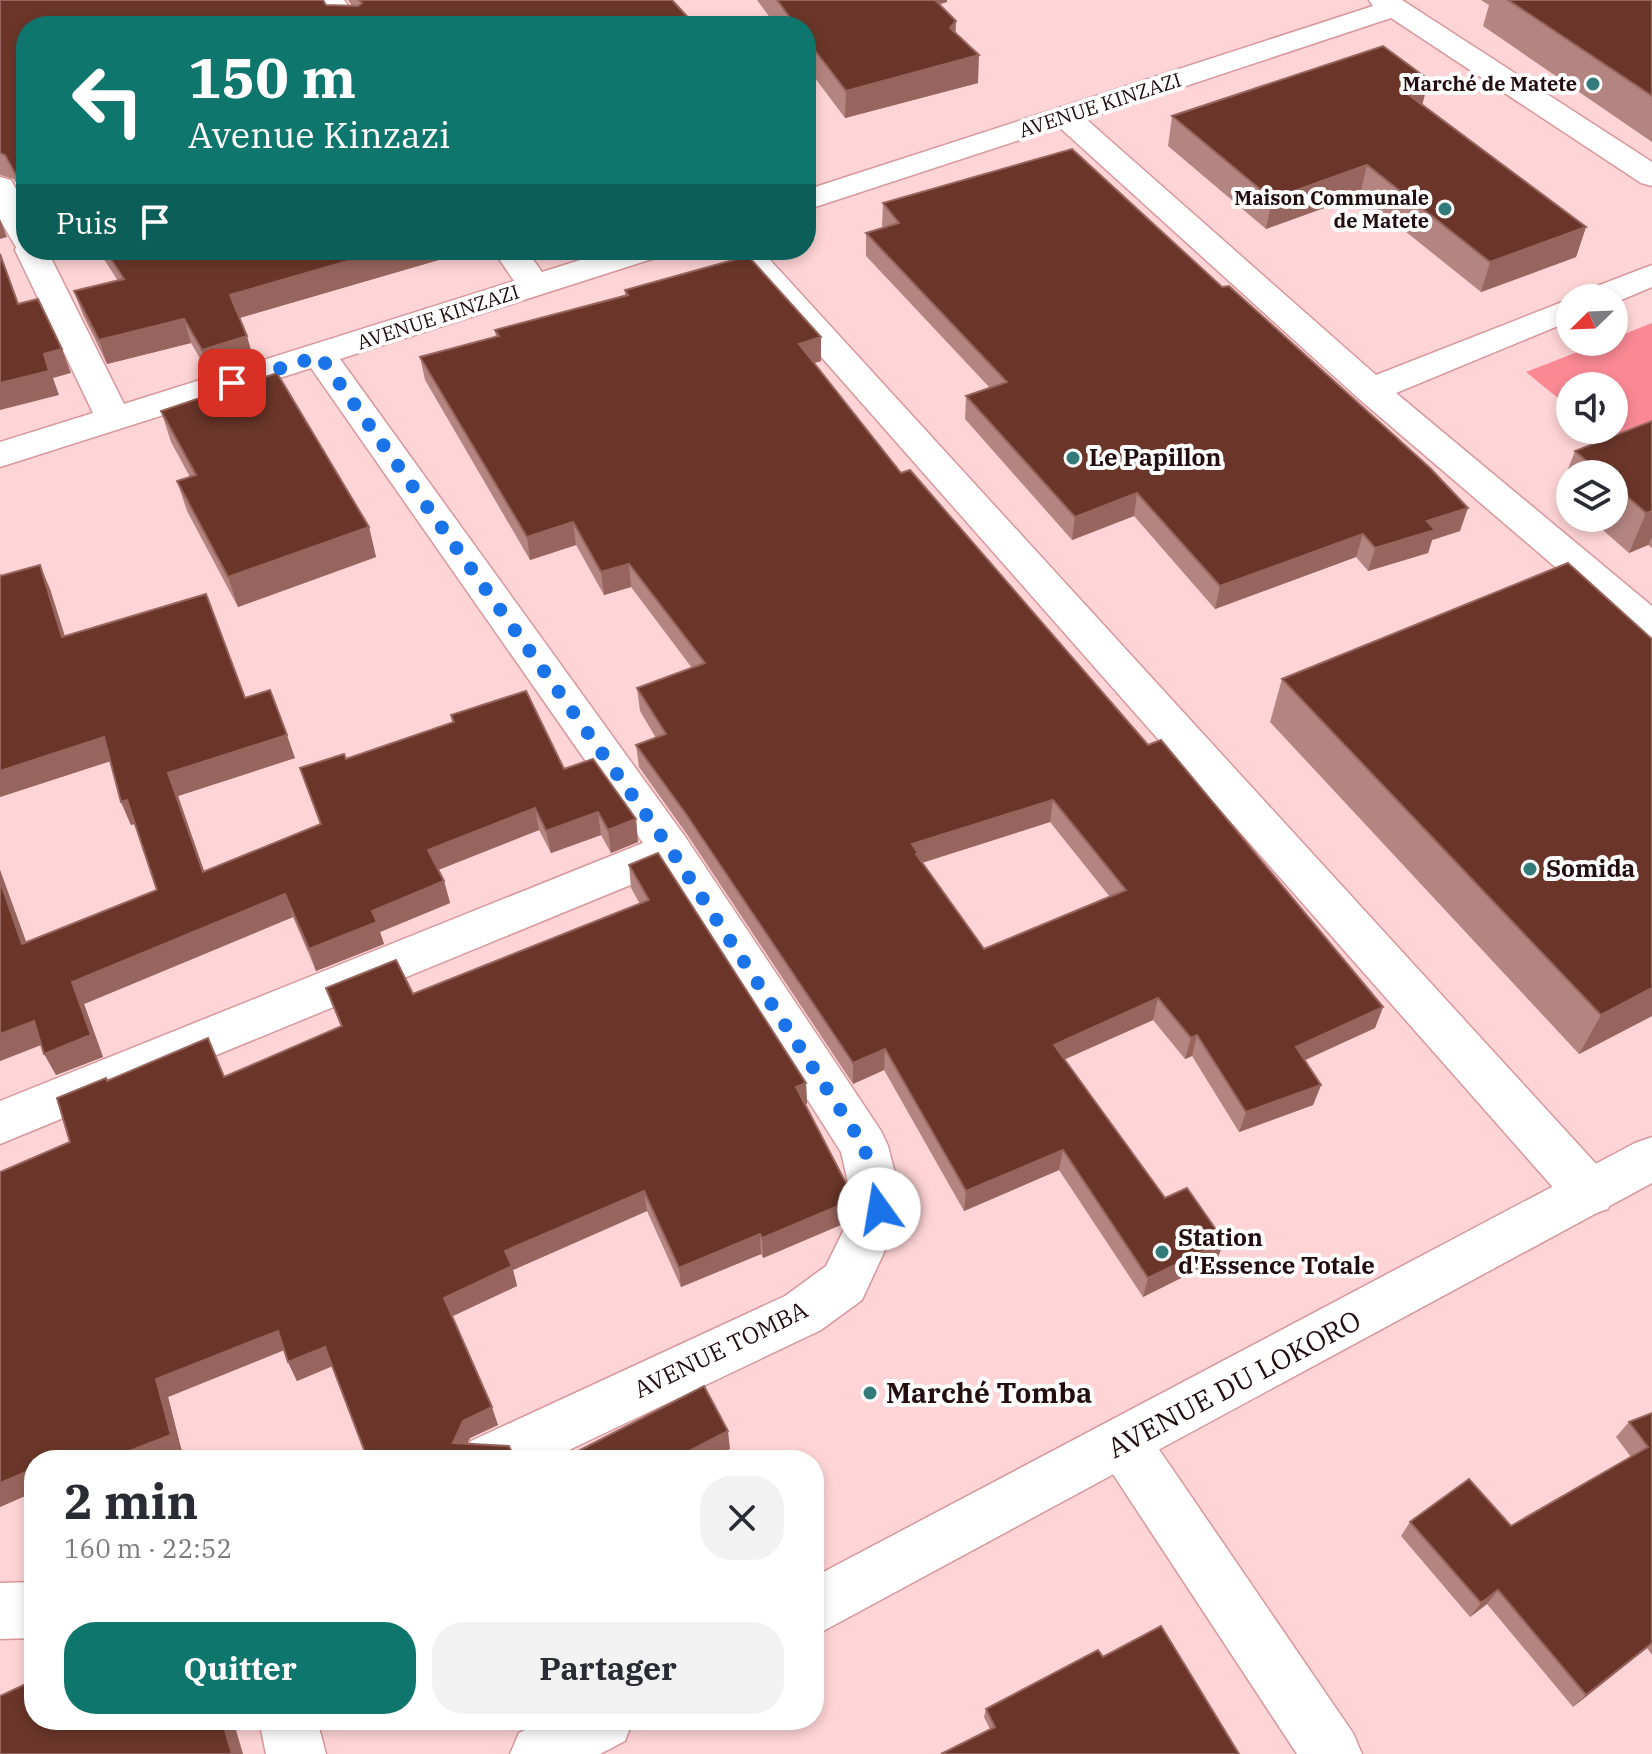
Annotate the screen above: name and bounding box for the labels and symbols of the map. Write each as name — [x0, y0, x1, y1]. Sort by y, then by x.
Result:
street label: AVENUE KINZAZI — [1015, 66, 1185, 144]
place label: Marché de Matete — [1403, 70, 1577, 97]
marker: Marché de Matete — [1584, 75, 1602, 93]
place label: Maison Communale de Matete — [1234, 184, 1429, 234]
marker: Maison Communale de Matete — [1436, 200, 1454, 218]
street label: AVENUE KINZAZI — [353, 278, 523, 356]
north arrow — [1556, 284, 1628, 356]
pin — [198, 349, 266, 417]
place label: Le Papillon — [1089, 441, 1222, 473]
marker: Le Papillon — [1064, 449, 1082, 467]
place label: Somida — [1546, 852, 1636, 884]
marker: Somida — [1521, 860, 1539, 878]
position arrow — [837, 1167, 921, 1251]
place label: Station d'Essence Totale — [1178, 1221, 1375, 1281]
marker: Station d'Essence Totale — [1153, 1243, 1171, 1261]
street label: AVENUE TOMBA — [628, 1293, 813, 1405]
street label: AVENUE DU LOKORO — [1101, 1301, 1367, 1466]
place label: Marché Tomba — [886, 1374, 1092, 1411]
marker: Marché Tomba — [861, 1384, 879, 1402]

